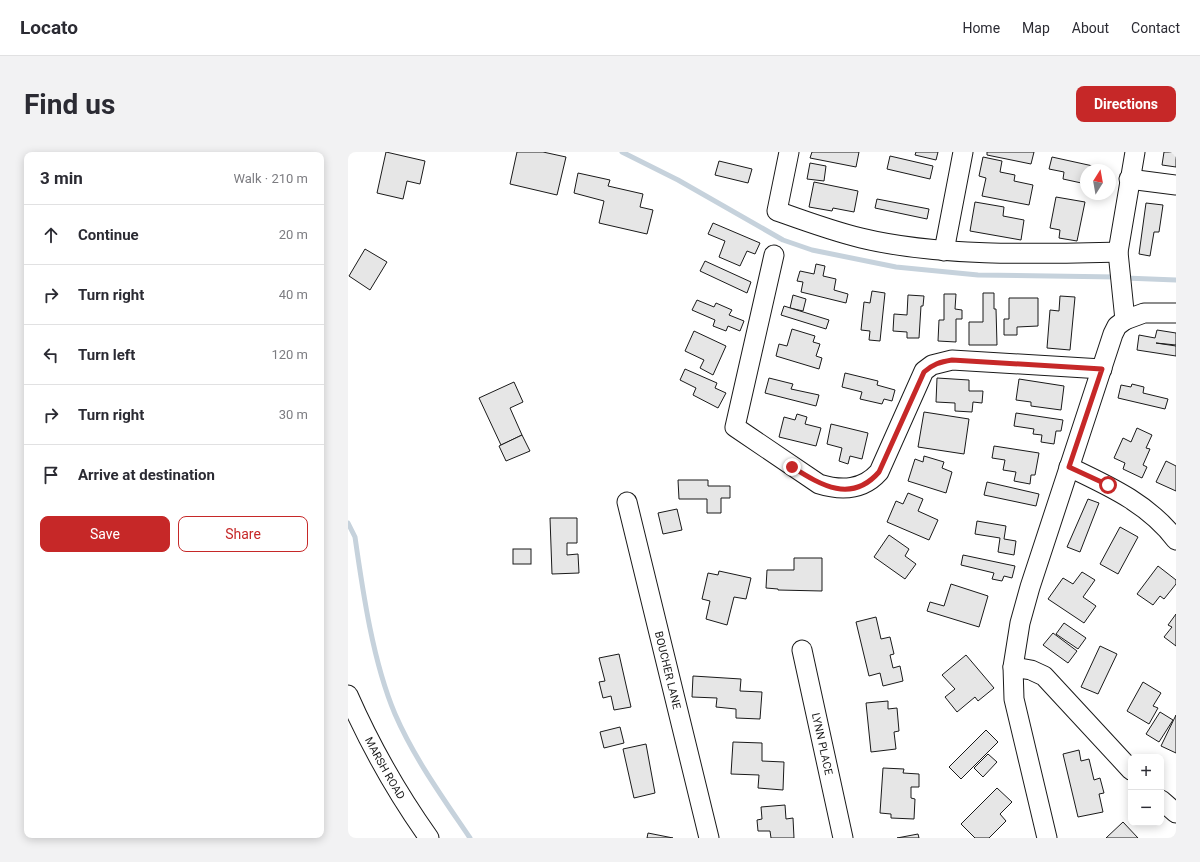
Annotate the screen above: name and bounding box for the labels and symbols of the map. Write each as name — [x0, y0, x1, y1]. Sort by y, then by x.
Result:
north arrow — [1080, 164, 1116, 200]
route end — [783, 458, 801, 476]
route start — [1099, 476, 1117, 494]
street label: BOUCHER LANE — [652, 630, 683, 710]
street label: LYNN PLACE — [809, 712, 835, 776]
street label: MARSH ROAD — [362, 735, 408, 802]

